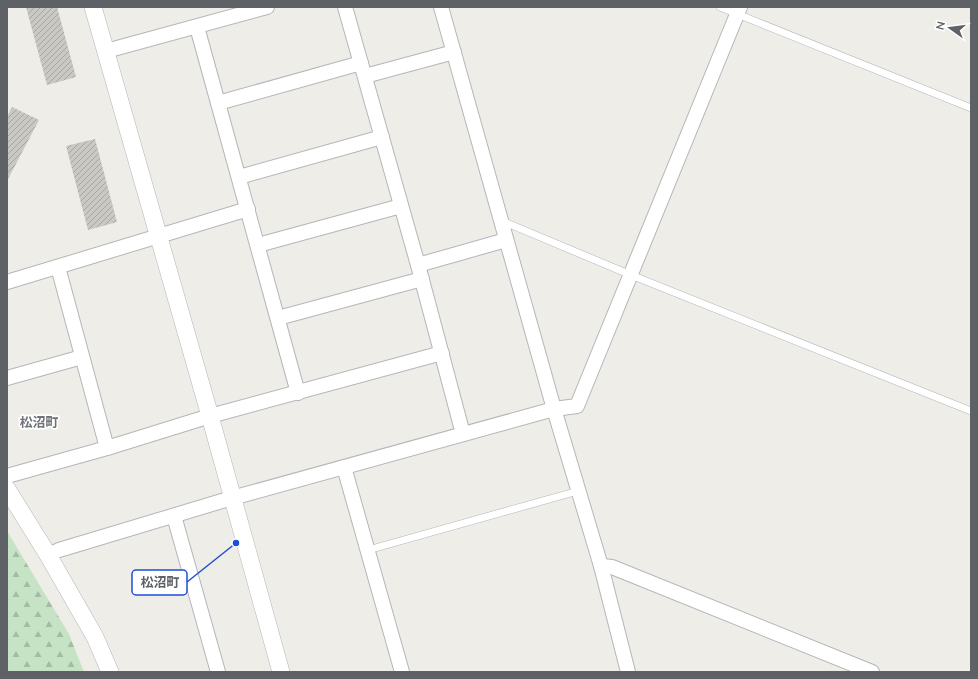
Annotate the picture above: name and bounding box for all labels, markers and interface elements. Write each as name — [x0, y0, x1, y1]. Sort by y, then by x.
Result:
north arrow — [930, 8, 970, 48]
text: N — [933, 20, 949, 32]
district label: 松沼町 — [19, 414, 59, 432]
callout: 松沼町 — [132, 570, 187, 595]
text: 松沼町 — [140, 574, 180, 592]

